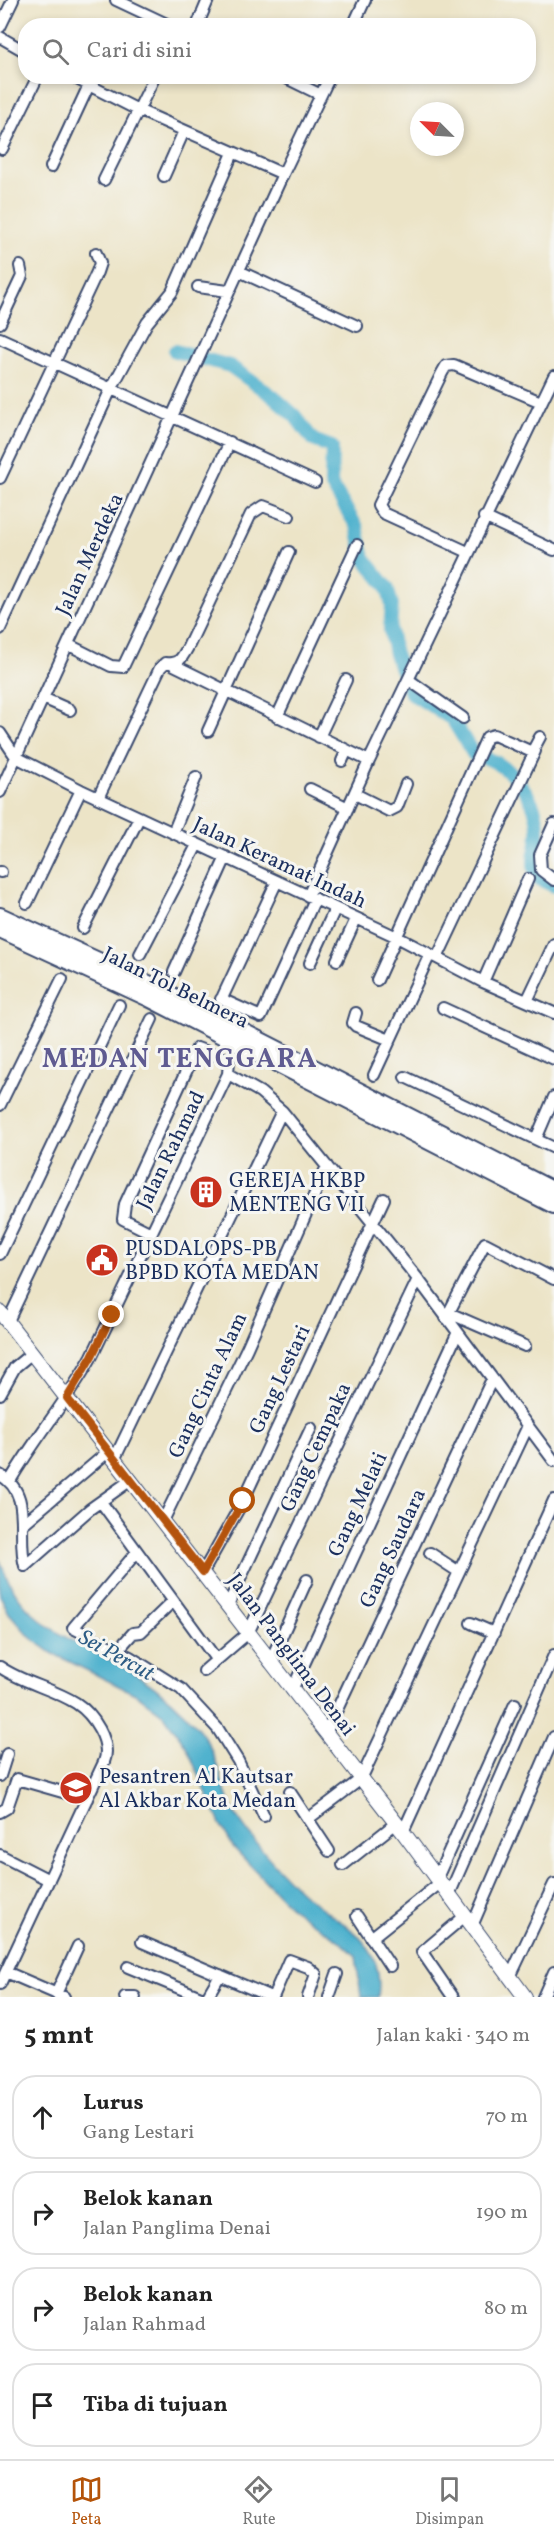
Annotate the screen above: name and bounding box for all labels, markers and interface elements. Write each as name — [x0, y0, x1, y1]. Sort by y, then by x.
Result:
search box — [18, 18, 536, 84]
icon: search — [39, 35, 72, 68]
text: Cari di sini — [87, 36, 192, 67]
north arrow — [410, 102, 464, 156]
street label: Jalan Merdeka — [49, 488, 131, 621]
street label: Jalan Keramat Indah — [188, 810, 371, 916]
street label: Jalan Tol Belmera — [97, 940, 253, 1036]
district label: MEDAN TENGGARA — [42, 1041, 318, 1079]
street label: Jalan Rahmad — [130, 1086, 213, 1215]
place label: GEREJA HKBP MENTENG VII — [229, 1167, 365, 1220]
building icon: GEREJA HKBP MENTENG VII — [188, 1174, 224, 1210]
place label: PUSDALOPS-PB BPBD KOTA MEDAN — [125, 1235, 319, 1288]
public building icon: PUSDALOPS-PB BPBD KOTA MEDAN — [84, 1242, 120, 1278]
route end — [98, 1301, 124, 1327]
street label: Gang Cinta Alam — [162, 1308, 255, 1463]
street label: Gang Lestari — [243, 1321, 318, 1439]
street label: Gang Cempaka — [274, 1378, 359, 1517]
street label: Gang Melati — [321, 1448, 395, 1562]
street label: Gang Saudara — [353, 1484, 434, 1613]
route start — [229, 1487, 255, 1513]
street label: Jalan Panglima Denai — [220, 1567, 362, 1742]
water label: Sei Percut — [72, 1623, 160, 1690]
place label: Pesantren Al Kautsar Al Akbar Kota Medan — [99, 1763, 296, 1816]
school or university icon: Pesantren Al Kautsar Al Akbar Kota Medan — [58, 1770, 94, 1806]
text: 5 mnt — [24, 2018, 94, 2054]
text: Jalan kaki · 340 m — [376, 2022, 530, 2050]
text: Lurus — [83, 2088, 144, 2119]
icon: ahead — [26, 2101, 59, 2134]
text: 70 m — [485, 2103, 528, 2131]
text: Gang Lestari — [83, 2119, 194, 2147]
text: Belok kanan — [83, 2184, 213, 2215]
icon: right — [26, 2197, 59, 2230]
text: 190 m — [476, 2199, 528, 2227]
text: Jalan Panglima Denai — [83, 2215, 271, 2243]
text: Belok kanan — [83, 2280, 213, 2311]
icon: right — [26, 2293, 59, 2326]
text: 80 m — [484, 2295, 528, 2323]
text: Jalan Rahmad — [83, 2311, 206, 2339]
icon: arrive — [26, 2389, 59, 2422]
text: Tiba di tujuan — [83, 2390, 228, 2421]
tab: Peta — [70, 2473, 103, 2531]
tab: Rute — [242, 2473, 276, 2531]
tab: Disimpan — [415, 2473, 484, 2531]

